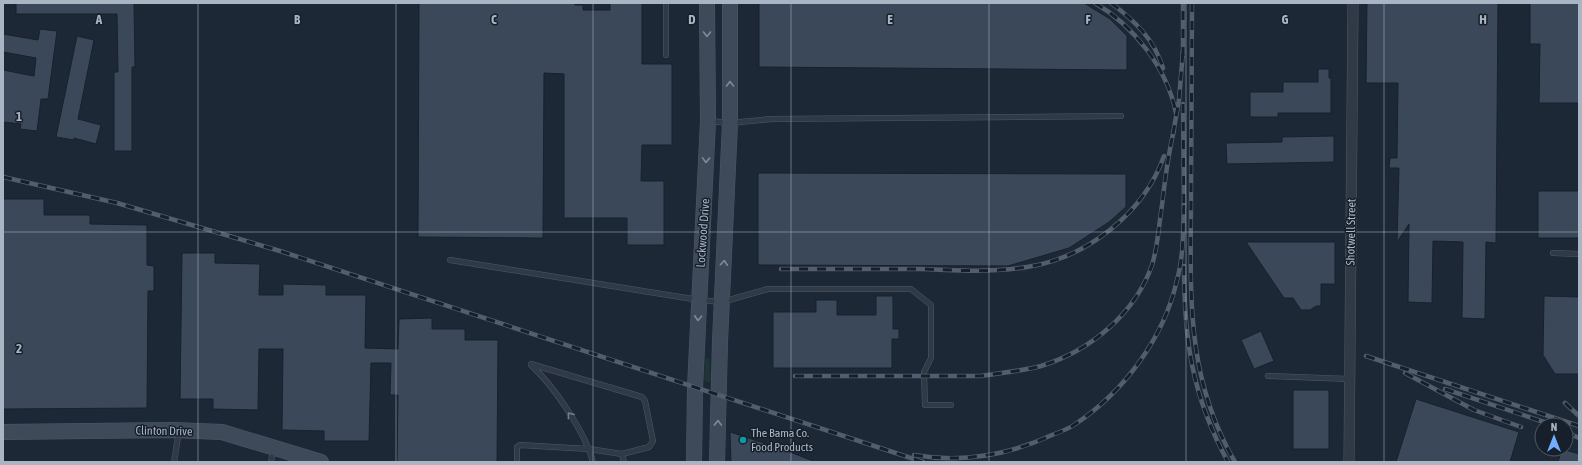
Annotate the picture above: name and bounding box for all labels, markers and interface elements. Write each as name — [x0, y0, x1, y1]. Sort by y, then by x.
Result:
text: A — [95, 12, 103, 27]
text: B — [294, 12, 301, 27]
text: C — [491, 12, 497, 27]
text: D — [688, 12, 696, 27]
text: E — [887, 12, 893, 27]
text: F — [1085, 12, 1091, 27]
text: G — [1282, 12, 1289, 27]
text: H — [1479, 12, 1487, 27]
one-way arrow — [703, 31, 711, 37]
one-way arrow — [726, 81, 734, 87]
text: 1 — [16, 109, 22, 124]
one-way arrow — [702, 157, 711, 163]
street label: Lockwood Drive — [694, 198, 712, 268]
street label: Shotwell Street — [1343, 198, 1359, 266]
one-way arrow — [720, 260, 729, 266]
one-way arrow — [694, 315, 702, 321]
text: 2 — [16, 341, 22, 356]
one-way arrow — [568, 412, 575, 419]
north arrow — [1534, 417, 1574, 457]
one-way arrow — [713, 420, 722, 426]
text: N — [1551, 421, 1557, 433]
street label: Clinton Drive — [135, 424, 193, 438]
place label: The Bama Co. Food Products — [751, 426, 813, 454]
marker: The Bama Co. Food Products — [738, 435, 748, 445]

